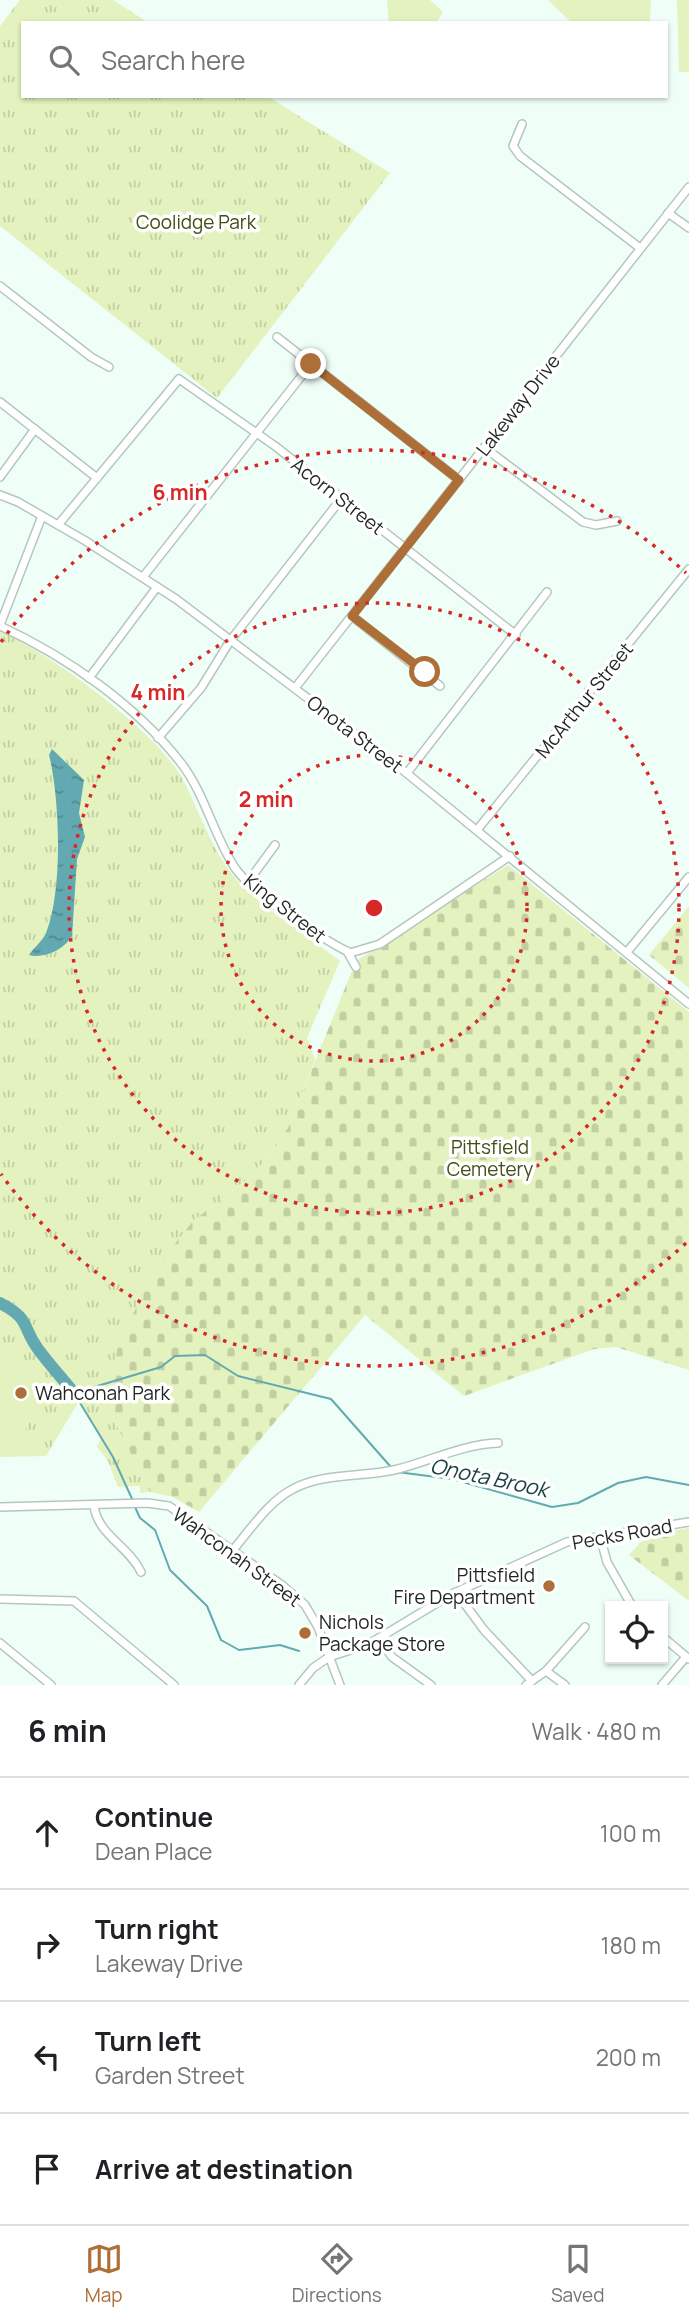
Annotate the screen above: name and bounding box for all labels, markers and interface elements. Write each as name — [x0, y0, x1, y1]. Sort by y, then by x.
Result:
search box — [21, 21, 668, 98]
icon: search — [45, 41, 83, 79]
text: Search here — [101, 42, 246, 78]
park label: Coolidge Park — [136, 209, 257, 235]
route end — [295, 348, 326, 379]
street label: Lakeway Drive — [470, 349, 566, 461]
street label: Acorn Street — [286, 452, 390, 540]
text: 6 min — [152, 478, 208, 506]
street label: McArthur Street — [529, 637, 639, 763]
route start — [409, 656, 440, 687]
text: 4 min — [131, 678, 185, 706]
street label: Onota Street — [302, 689, 408, 779]
text: 2 min — [239, 785, 293, 813]
street label: King Street — [238, 868, 332, 948]
centre of rings — [362, 896, 386, 920]
park label: Pittsfield Cemetery — [447, 1134, 533, 1182]
place label: Wahconah Park — [35, 1380, 171, 1406]
marker: Wahconah Park — [13, 1385, 29, 1401]
water label: Onota Brook — [428, 1451, 553, 1504]
street label: Wahconah Street — [167, 1502, 307, 1612]
street label: Pecks Road — [570, 1512, 674, 1556]
place label: Pittsfield Fire Department — [394, 1562, 535, 1610]
marker: Pittsfield Fire Department — [541, 1578, 557, 1594]
map controls — [605, 1601, 668, 1664]
button: locate — [605, 1601, 668, 1664]
place label: Nichols Package Store — [319, 1609, 445, 1657]
marker: Nichols Package Store — [297, 1625, 313, 1641]
text: 6 min — [28, 1710, 107, 1751]
text: Walk · 480 m — [532, 1715, 661, 1747]
text: Continue — [95, 1799, 213, 1835]
icon: ahead — [28, 1814, 66, 1852]
text: 100 m — [600, 1817, 661, 1849]
text: Dean Place — [95, 1835, 213, 1867]
text: Turn right — [95, 1911, 219, 1947]
icon: right — [28, 1926, 66, 1964]
text: 180 m — [601, 1929, 661, 1961]
text: Lakeway Drive — [95, 1947, 243, 1979]
text: Turn left — [95, 2023, 202, 2059]
icon: left — [28, 2038, 66, 2076]
text: 200 m — [596, 2041, 661, 2073]
text: Garden Street — [95, 2059, 245, 2091]
icon: arrive — [28, 2150, 66, 2188]
text: Arrive at destination — [95, 2151, 353, 2187]
tab: Map — [85, 2240, 123, 2308]
tab: Directions — [292, 2240, 382, 2308]
tab: Saved — [551, 2240, 604, 2308]

